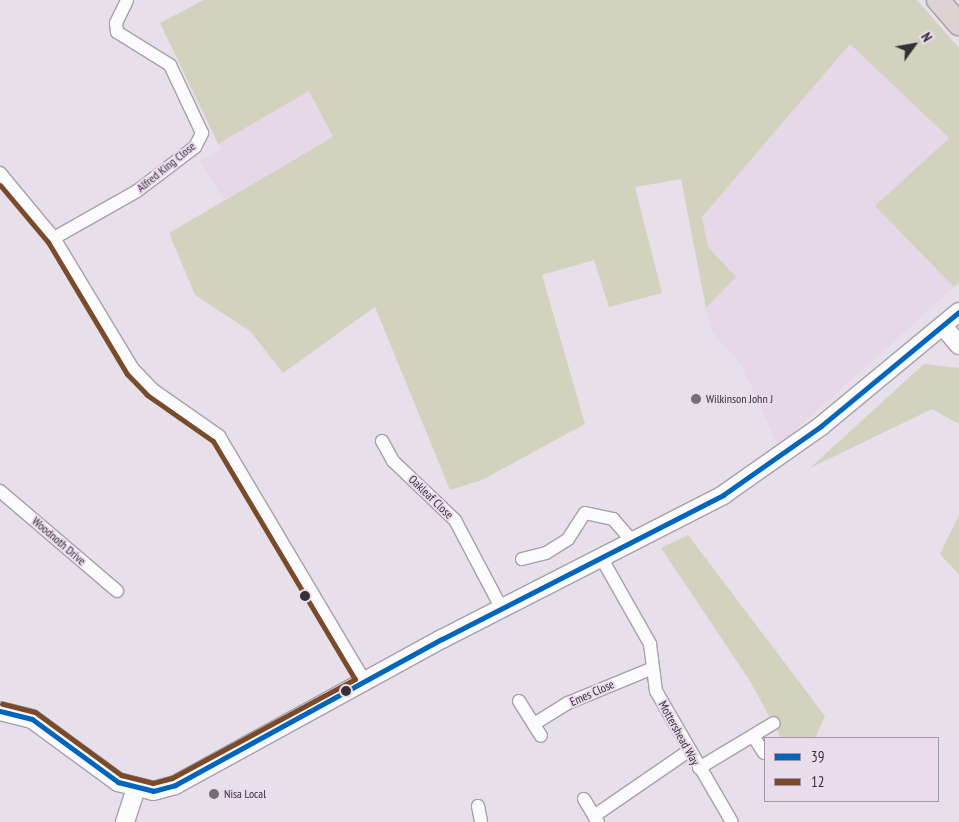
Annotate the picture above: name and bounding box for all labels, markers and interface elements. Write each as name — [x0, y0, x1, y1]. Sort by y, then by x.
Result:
north arrow — [889, 20, 939, 70]
text: N — [917, 29, 936, 45]
street label: Alfred King Close — [134, 139, 198, 195]
place label: Wilkinson John J — [706, 392, 773, 406]
marker: Wilkinson John J — [690, 393, 702, 405]
street label: Oakleaf Close — [406, 472, 456, 522]
street label: Woodnoth Drive — [29, 514, 89, 568]
unlabelled marker — [300, 591, 310, 601]
street label: Emes Close — [568, 677, 616, 709]
unlabelled marker — [341, 686, 351, 696]
street label: Mottershead Way — [655, 698, 703, 768]
legend — [764, 737, 939, 802]
text: 39 — [811, 747, 825, 766]
text: 12 — [811, 772, 825, 791]
place label: Nisa Local — [224, 787, 266, 801]
marker: Nisa Local — [208, 788, 220, 800]

